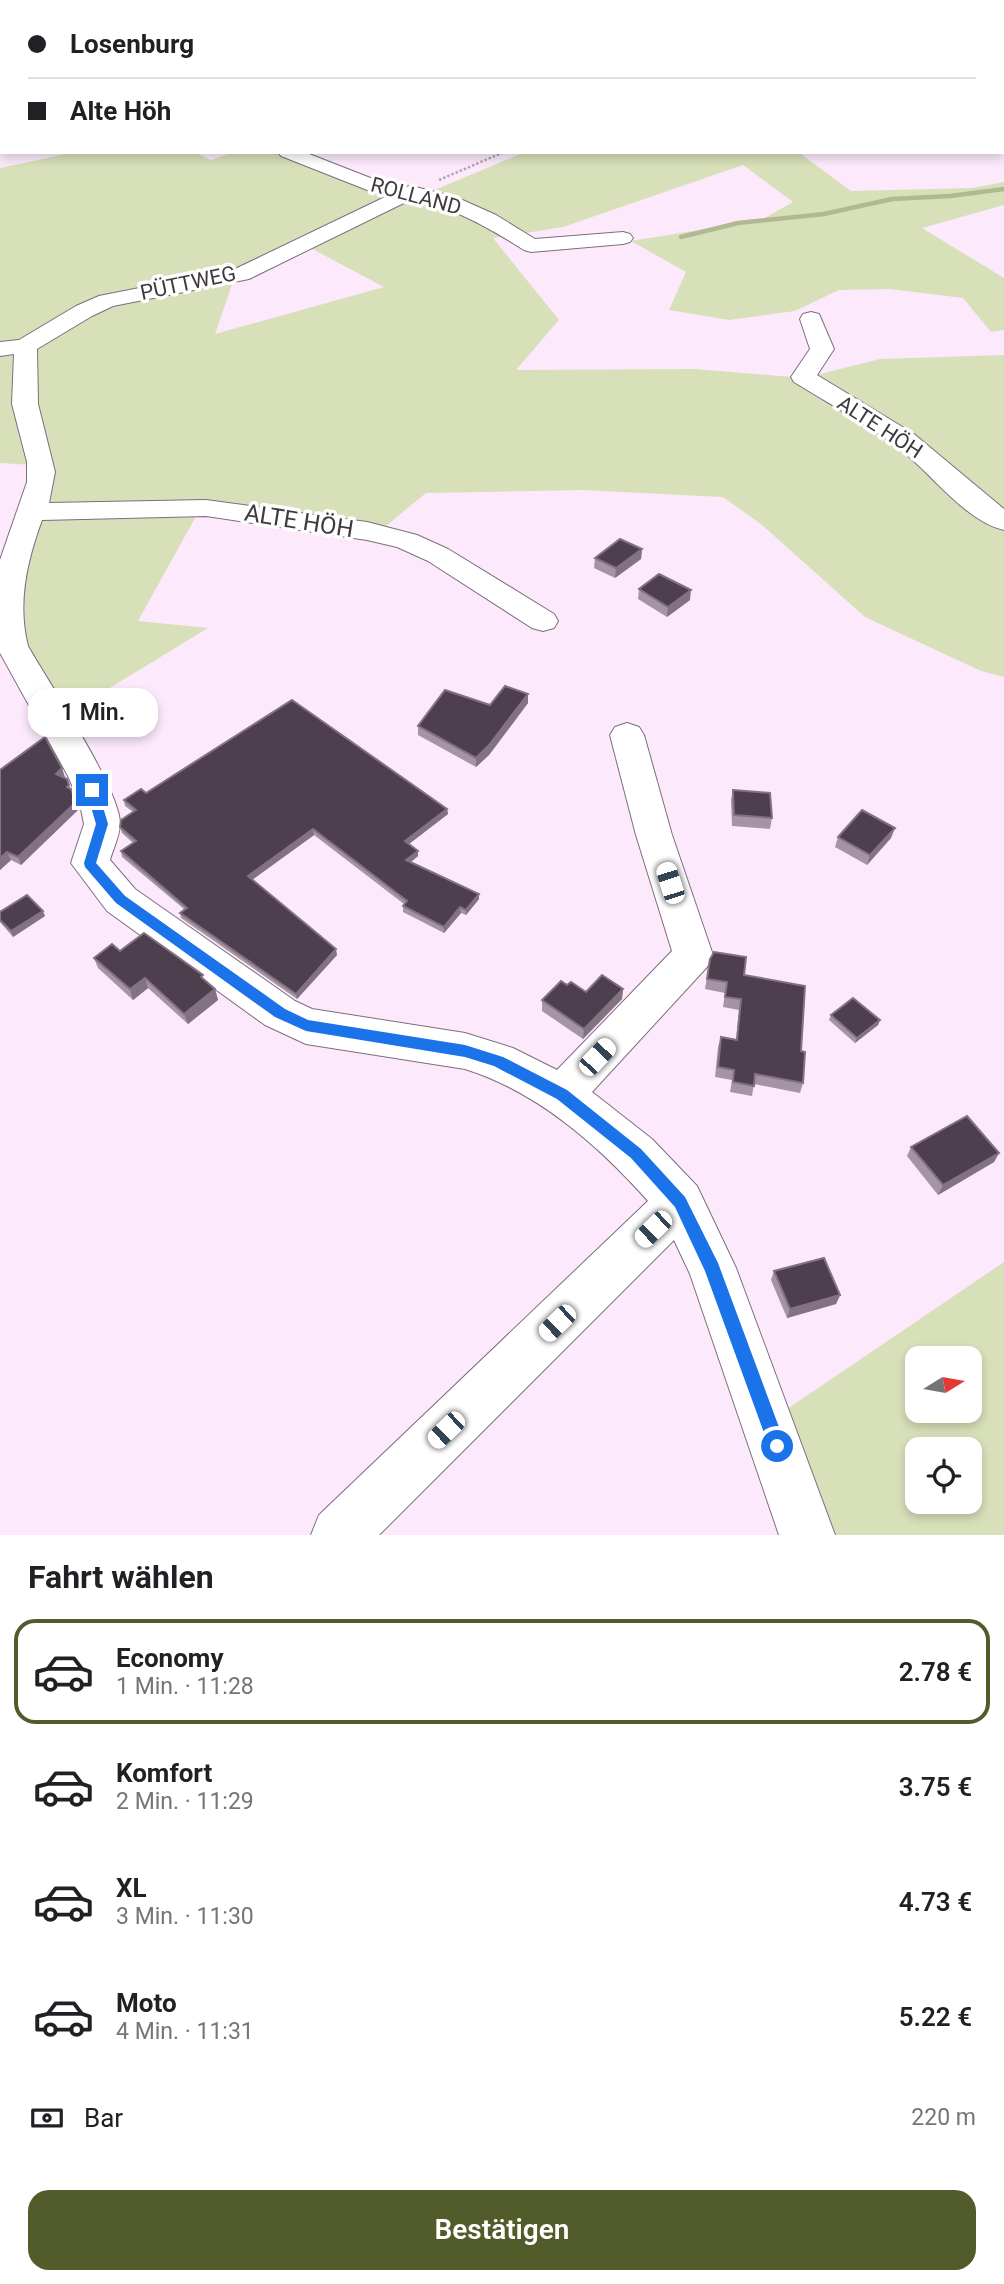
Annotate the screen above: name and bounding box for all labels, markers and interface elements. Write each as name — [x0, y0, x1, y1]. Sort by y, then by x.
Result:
text: Losenburg — [70, 29, 194, 59]
text: Alte Höh — [70, 96, 171, 126]
street label: ROLLAND — [368, 172, 464, 220]
street label: PÜTTWEG — [138, 261, 238, 305]
street label: ALTE HÖH — [833, 391, 927, 463]
street label: ALTE HÖH — [242, 499, 356, 543]
callout: 1 Min. — [27, 688, 157, 738]
text: 1 Min. — [61, 699, 125, 726]
route end — [76, 774, 108, 806]
car — [654, 860, 687, 906]
car — [575, 1034, 620, 1080]
car — [631, 1207, 676, 1251]
car — [535, 1301, 580, 1345]
north arrow — [905, 1346, 982, 1423]
map controls — [905, 1346, 982, 1514]
car — [424, 1408, 469, 1452]
route start — [761, 1430, 793, 1462]
button: locate — [905, 1437, 982, 1514]
text: Fahrt wählen — [28, 1558, 214, 1596]
icon: car — [32, 1640, 95, 1703]
text: Economy — [116, 1643, 223, 1673]
text: 2.78 € — [899, 1657, 972, 1687]
text: 1 Min. · 11:28 — [116, 1673, 254, 1700]
icon: car — [32, 1755, 95, 1818]
text: Komfort — [116, 1758, 212, 1788]
text: 3.75 € — [899, 1772, 972, 1802]
text: 2 Min. · 11:29 — [116, 1788, 254, 1815]
icon: car — [32, 1870, 95, 1933]
text: XL — [116, 1873, 147, 1903]
text: 4.73 € — [899, 1887, 972, 1917]
text: 3 Min. · 11:30 — [116, 1903, 254, 1930]
icon: car — [32, 1985, 95, 2048]
text: Moto — [116, 1988, 177, 2018]
text: 5.22 € — [899, 2002, 972, 2032]
text: 4 Min. · 11:31 — [116, 2018, 254, 2045]
icon: cash — [28, 2099, 66, 2137]
text: Bar — [84, 2103, 123, 2133]
text: 220 m — [911, 2104, 976, 2131]
button: Bestätigen — [28, 2190, 976, 2270]

